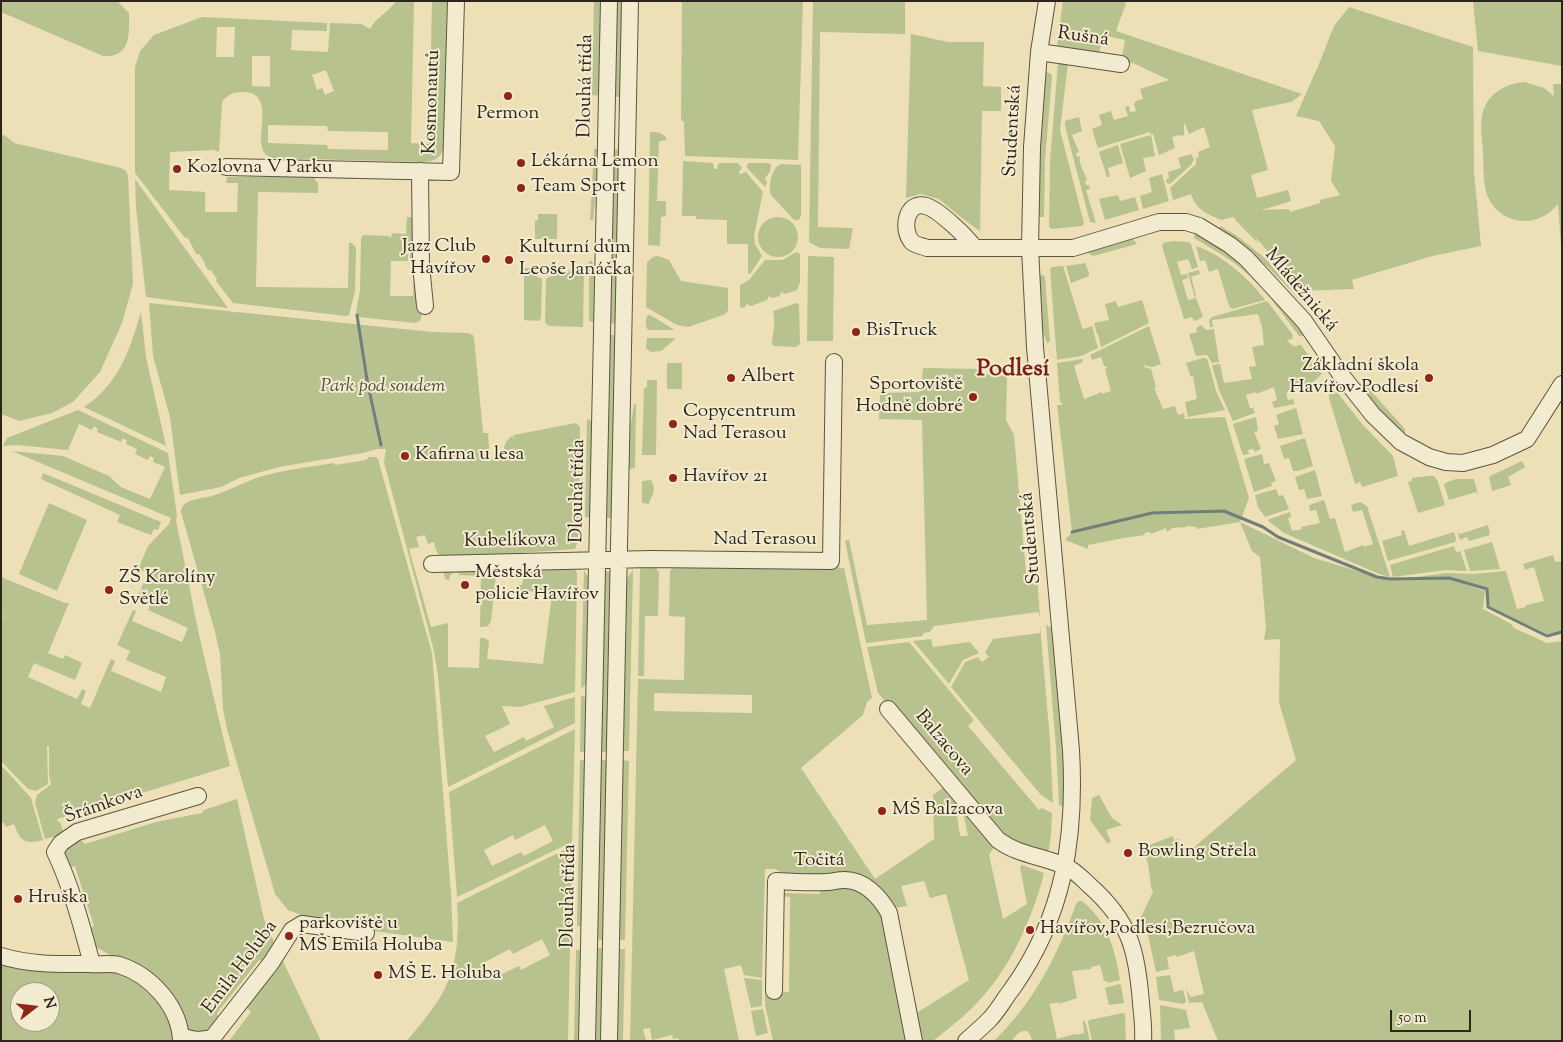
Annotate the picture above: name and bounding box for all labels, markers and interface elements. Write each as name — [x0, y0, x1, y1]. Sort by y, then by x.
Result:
street label: Rušná — [1056, 23, 1110, 53]
street label: Dlouhá třída — [575, 34, 599, 138]
street label: Kosmonautů — [420, 49, 446, 155]
street label: Studentská — [1000, 84, 1028, 178]
marker: Permon — [502, 90, 514, 102]
place label: Permon — [476, 104, 540, 126]
place label: Lékárna Lemon — [531, 152, 659, 174]
marker: Lékárna Lemon — [515, 157, 527, 169]
place label: Kozlovna V Parku — [187, 158, 333, 180]
marker: Kozlovna V Parku — [171, 163, 183, 175]
place label: Team Sport — [531, 177, 626, 199]
marker: Team Sport — [515, 182, 527, 194]
place label: Jazz Club Havířov — [402, 237, 476, 281]
place label: Kulturní dům Leoše Janáčka — [519, 238, 632, 282]
street label: Mládežnická — [1258, 245, 1342, 337]
marker: Jazz Club Havířov — [480, 253, 492, 265]
marker: Kulturní dům Leoše Janáčka — [503, 254, 515, 266]
place label: BisTruck — [866, 321, 938, 343]
marker: BisTruck — [850, 326, 862, 338]
place label: Základní škola Havířov-Podlesí — [1290, 356, 1419, 400]
district label: Podlesí — [976, 357, 1050, 385]
place label: Albert — [741, 367, 795, 389]
marker: Albert — [725, 372, 737, 384]
marker: Základní škola Havířov-Podlesí — [1423, 372, 1435, 384]
place label: Sportoviště Hodně dobré — [856, 375, 963, 419]
park label: Park pod soudem — [321, 377, 445, 399]
marker: Sportoviště Hodně dobré — [967, 391, 979, 403]
place label: Copycentrum Nad Terasou — [683, 402, 796, 446]
marker: Copycentrum Nad Terasou — [667, 418, 679, 430]
street label: Dlouhá třída — [567, 439, 591, 543]
place label: Kafirna u lesa — [415, 445, 524, 467]
marker: Kafirna u lesa — [399, 450, 411, 462]
place label: Havířov 21 — [683, 467, 768, 489]
marker: Havířov 21 — [667, 472, 679, 484]
street label: Studentská — [1017, 491, 1047, 585]
street label: Kubelíkova — [464, 530, 556, 554]
street label: Nad Terasou — [713, 530, 817, 552]
place label: Městská policie Havířov — [475, 563, 599, 607]
place label: ZŠ Karolíny Světlé — [119, 568, 216, 612]
marker: Městská policie Havířov — [459, 579, 471, 591]
marker: ZŠ Karolíny Světlé — [103, 584, 115, 596]
street label: Balzacova — [909, 706, 977, 782]
street label: Šrámkova — [62, 782, 146, 830]
place label: MŠ Balzacova — [892, 800, 1003, 822]
marker: MŠ Balzacova — [876, 805, 888, 817]
place label: Bowling Střela — [1138, 842, 1257, 864]
street label: Dlouhá třída — [558, 844, 582, 948]
marker: Bowling Střela — [1122, 847, 1134, 859]
street label: Točitá — [793, 851, 845, 873]
place label: Hruška — [28, 888, 88, 910]
marker: Hruška — [12, 893, 24, 905]
place label: parkoviště u MŠ Emila Holuba — [299, 914, 443, 958]
street label: Emila Holuba — [198, 917, 284, 1019]
place label: Havířov,Podlesí,Bezručova — [1040, 919, 1255, 941]
marker: Havířov,Podlesí,Bezručova — [1024, 924, 1036, 936]
marker: parkoviště u MŠ Emila Holuba — [283, 930, 295, 942]
place label: MŠ E. Holuba — [388, 964, 501, 986]
marker: MŠ E. Holuba — [372, 969, 384, 981]
north arrow — [10, 982, 60, 1032]
text: N — [37, 995, 60, 1011]
scale bar — [1393, 1000, 1474, 1032]
text: 50 m — [1398, 1008, 1427, 1029]

